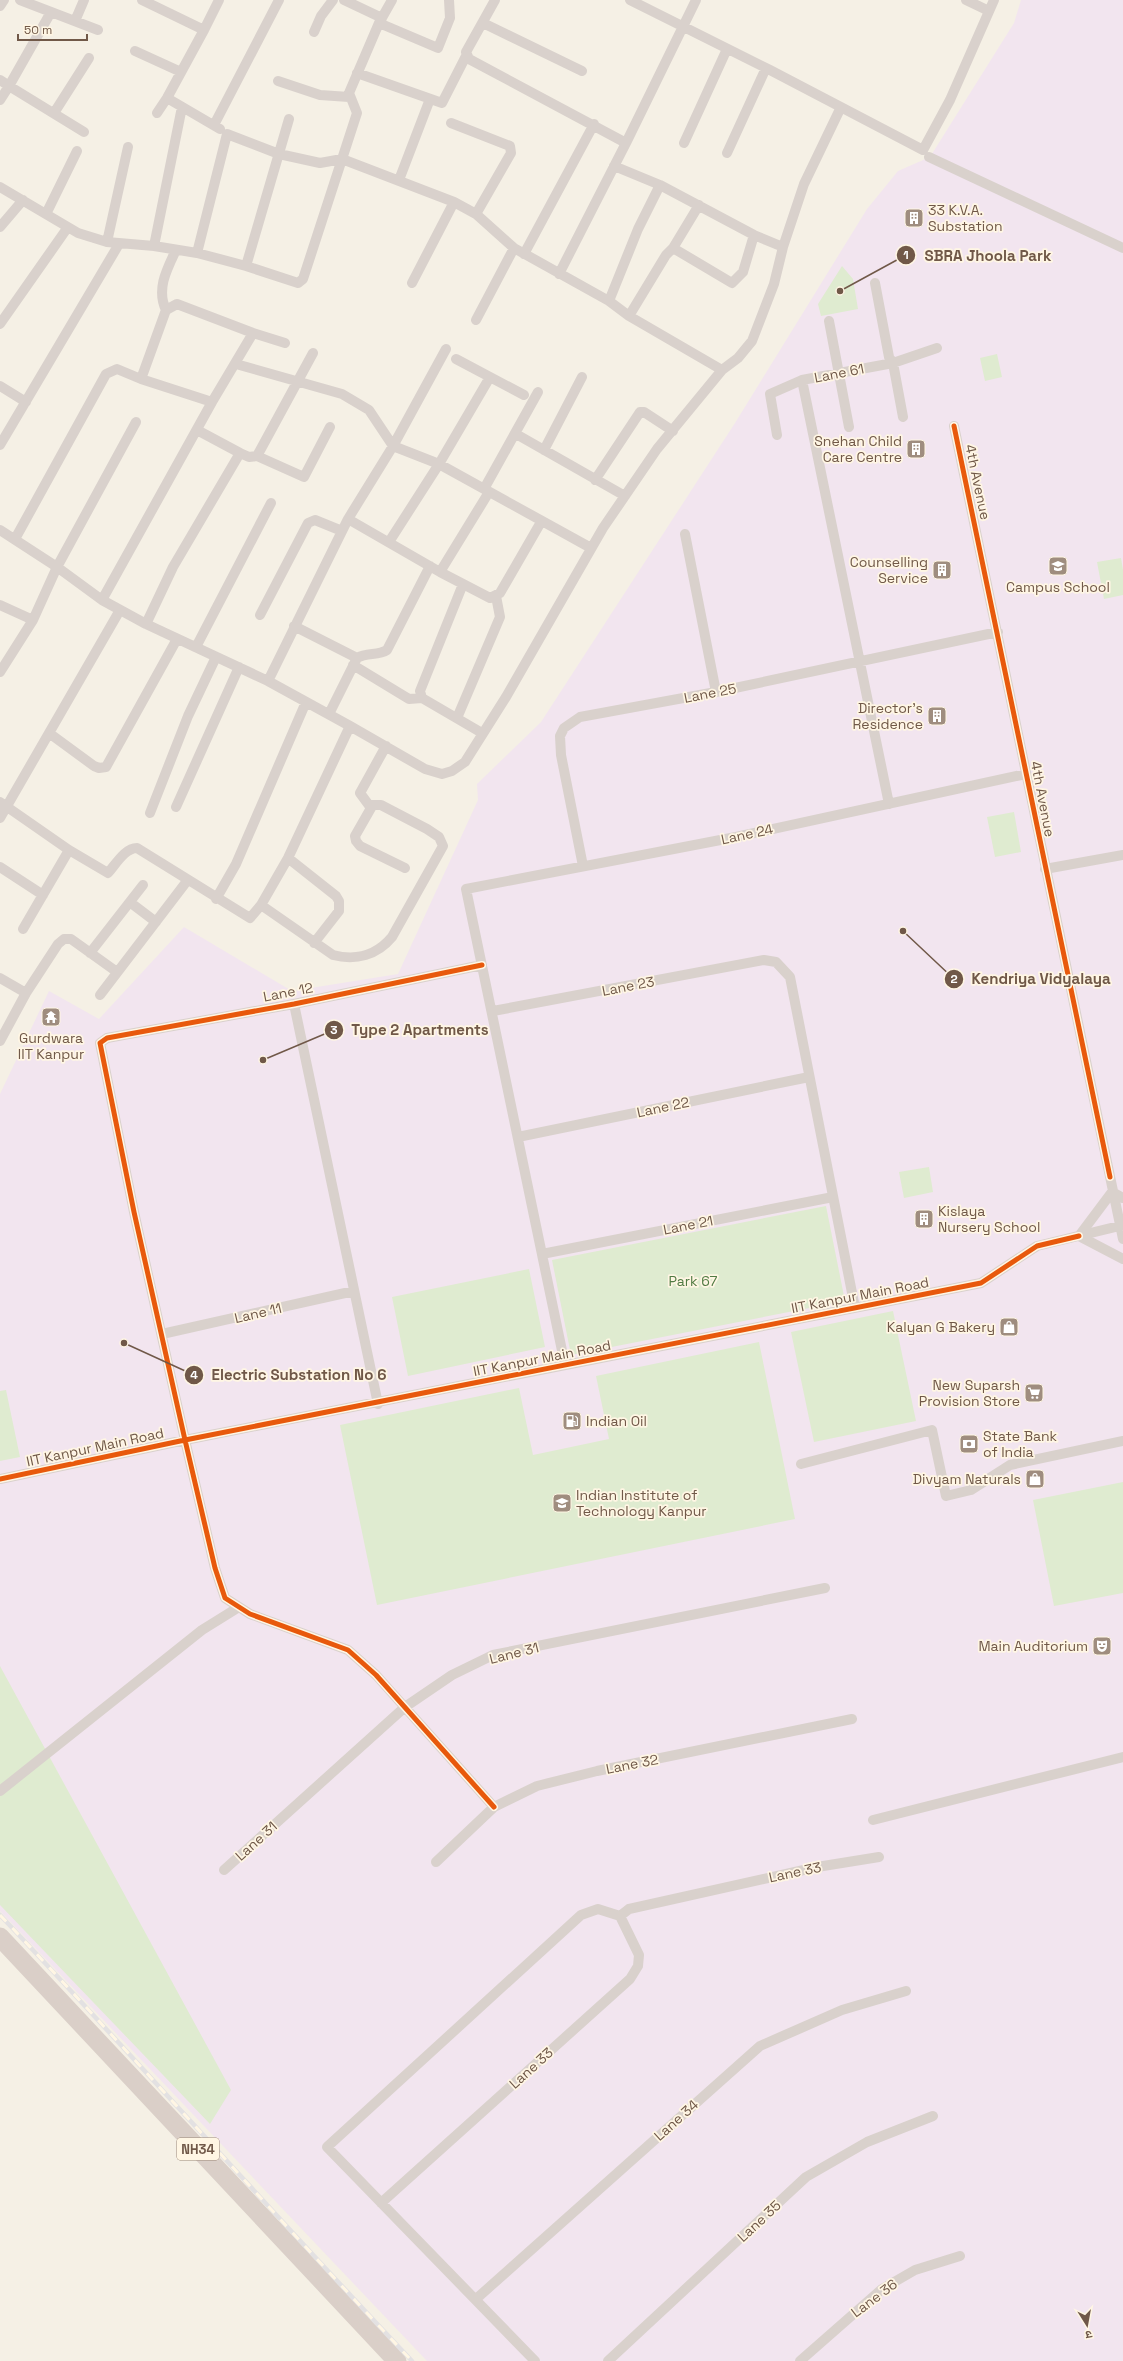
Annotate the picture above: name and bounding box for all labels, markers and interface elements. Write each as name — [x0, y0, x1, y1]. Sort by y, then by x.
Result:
scale bar — [18, 16, 87, 42]
text: 50 m — [24, 22, 52, 38]
place label: 33 K.V.A. Substation — [928, 201, 1003, 235]
building icon: 33 K.V.A. Substation — [903, 207, 925, 229]
callout: SBRA Jhoola Park — [896, 242, 1059, 269]
text: SBRA Jhoola Park — [925, 246, 1052, 265]
text: 1 — [903, 247, 909, 263]
street label: Lane 61 — [812, 359, 866, 387]
place label: Snehan Child Care Centre — [814, 432, 902, 466]
building icon: Snehan Child Care Centre — [905, 438, 927, 460]
street label: 4th Avenue — [961, 443, 995, 521]
place label: Counselling Service — [850, 553, 928, 587]
school or university icon: Campus School — [1047, 555, 1069, 577]
building icon: Counselling Service — [931, 559, 953, 581]
place label: Campus School — [1006, 578, 1110, 596]
street label: Lane 25 — [682, 679, 738, 707]
place label: Director's Residence — [853, 699, 923, 733]
building icon: Director's Residence — [926, 705, 948, 727]
street label: 4th Avenue — [1027, 760, 1059, 838]
street label: Lane 24 — [719, 820, 775, 848]
callout: Kendriya Vidyalaya — [944, 966, 1119, 993]
text: Kendriya Vidyalaya — [971, 969, 1111, 988]
text: 2 — [950, 971, 958, 987]
street label: Lane 23 — [600, 972, 656, 1000]
street label: Lane 12 — [262, 978, 314, 1006]
temple icon: Gurdwara IIT Kanpur — [40, 1006, 62, 1028]
callout: Type 2 Apartments — [324, 1017, 497, 1044]
text: Type 2 Apartments — [351, 1020, 489, 1039]
text: 3 — [330, 1022, 338, 1038]
place label: Gurdwara IIT Kanpur — [18, 1029, 84, 1063]
street label: Lane 22 — [635, 1093, 691, 1121]
place label: Kislaya Nursery School — [938, 1202, 1040, 1236]
building icon: Kislaya Nursery School — [913, 1208, 935, 1230]
street label: Lane 21 — [662, 1211, 714, 1239]
park label: Park 67 — [669, 1272, 718, 1290]
street label: IIT Kanpur Main Road — [790, 1273, 930, 1317]
street label: Lane 11 — [233, 1299, 283, 1327]
shop icon: Kalyan G Bakery — [998, 1316, 1020, 1338]
place label: Kalyan G Bakery — [887, 1318, 995, 1336]
street label: IIT Kanpur Main Road — [472, 1336, 612, 1380]
callout: Electric Substation No 6 — [184, 1361, 395, 1388]
text: Electric Substation No 6 — [212, 1365, 386, 1384]
text: 4 — [190, 1367, 198, 1383]
place label: New Suparsh Provision Store — [919, 1376, 1020, 1410]
supermarket icon: New Suparsh Provision Store — [1023, 1382, 1045, 1404]
fuel station icon: Indian Oil — [561, 1410, 583, 1432]
place label: Indian Oil — [586, 1412, 647, 1430]
street label: IIT Kanpur Main Road — [25, 1424, 165, 1470]
place label: State Bank of India — [983, 1427, 1058, 1461]
bank icon: State Bank of India — [958, 1433, 980, 1455]
shop icon: Divyam Naturals — [1024, 1468, 1046, 1490]
place label: Divyam Naturals — [913, 1470, 1021, 1488]
place label: Indian Institute of Technology Kanpur — [576, 1486, 707, 1520]
school or university icon: Indian Institute of Technology Kanpur — [551, 1492, 573, 1514]
theatre icon: Main Auditorium — [1091, 1635, 1113, 1657]
place label: Main Auditorium — [978, 1637, 1088, 1655]
street label: Lane 31 — [487, 1638, 541, 1668]
street label: Lane 32 — [604, 1750, 660, 1778]
street label: Lane 31 — [231, 1817, 281, 1865]
street label: Lane 33 — [767, 1858, 823, 1886]
street label: Lane 33 — [505, 2044, 557, 2092]
street label: Lane 34 — [650, 2095, 702, 2145]
road number: NH34 — [177, 2138, 219, 2160]
street label: Lane 35 — [733, 2196, 785, 2246]
street label: Lane 36 — [847, 2275, 901, 2321]
north arrow — [1067, 2305, 1107, 2345]
text: उ — [1084, 2327, 1093, 2342]

